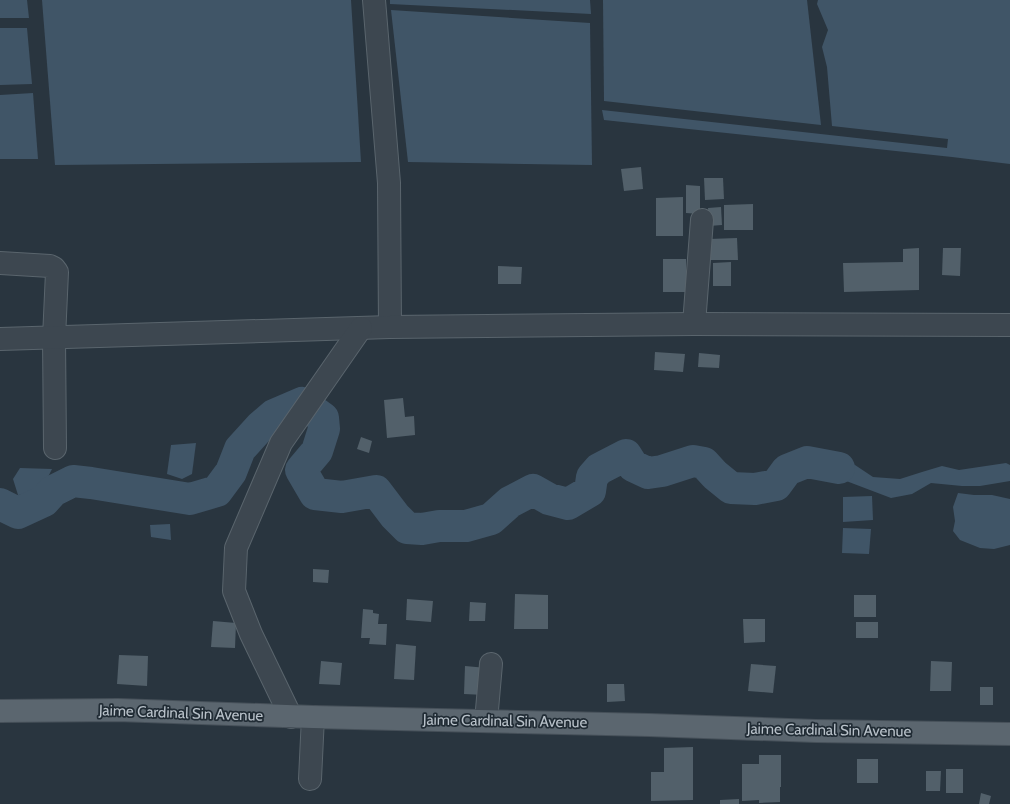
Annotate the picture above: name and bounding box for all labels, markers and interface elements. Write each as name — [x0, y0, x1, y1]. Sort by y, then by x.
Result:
street label: Jaime Cardinal Sin Avenue — [98, 701, 264, 725]
street label: Jaime Cardinal Sin Avenue — [422, 711, 588, 731]
street label: Jaime Cardinal Sin Avenue — [746, 720, 912, 740]

